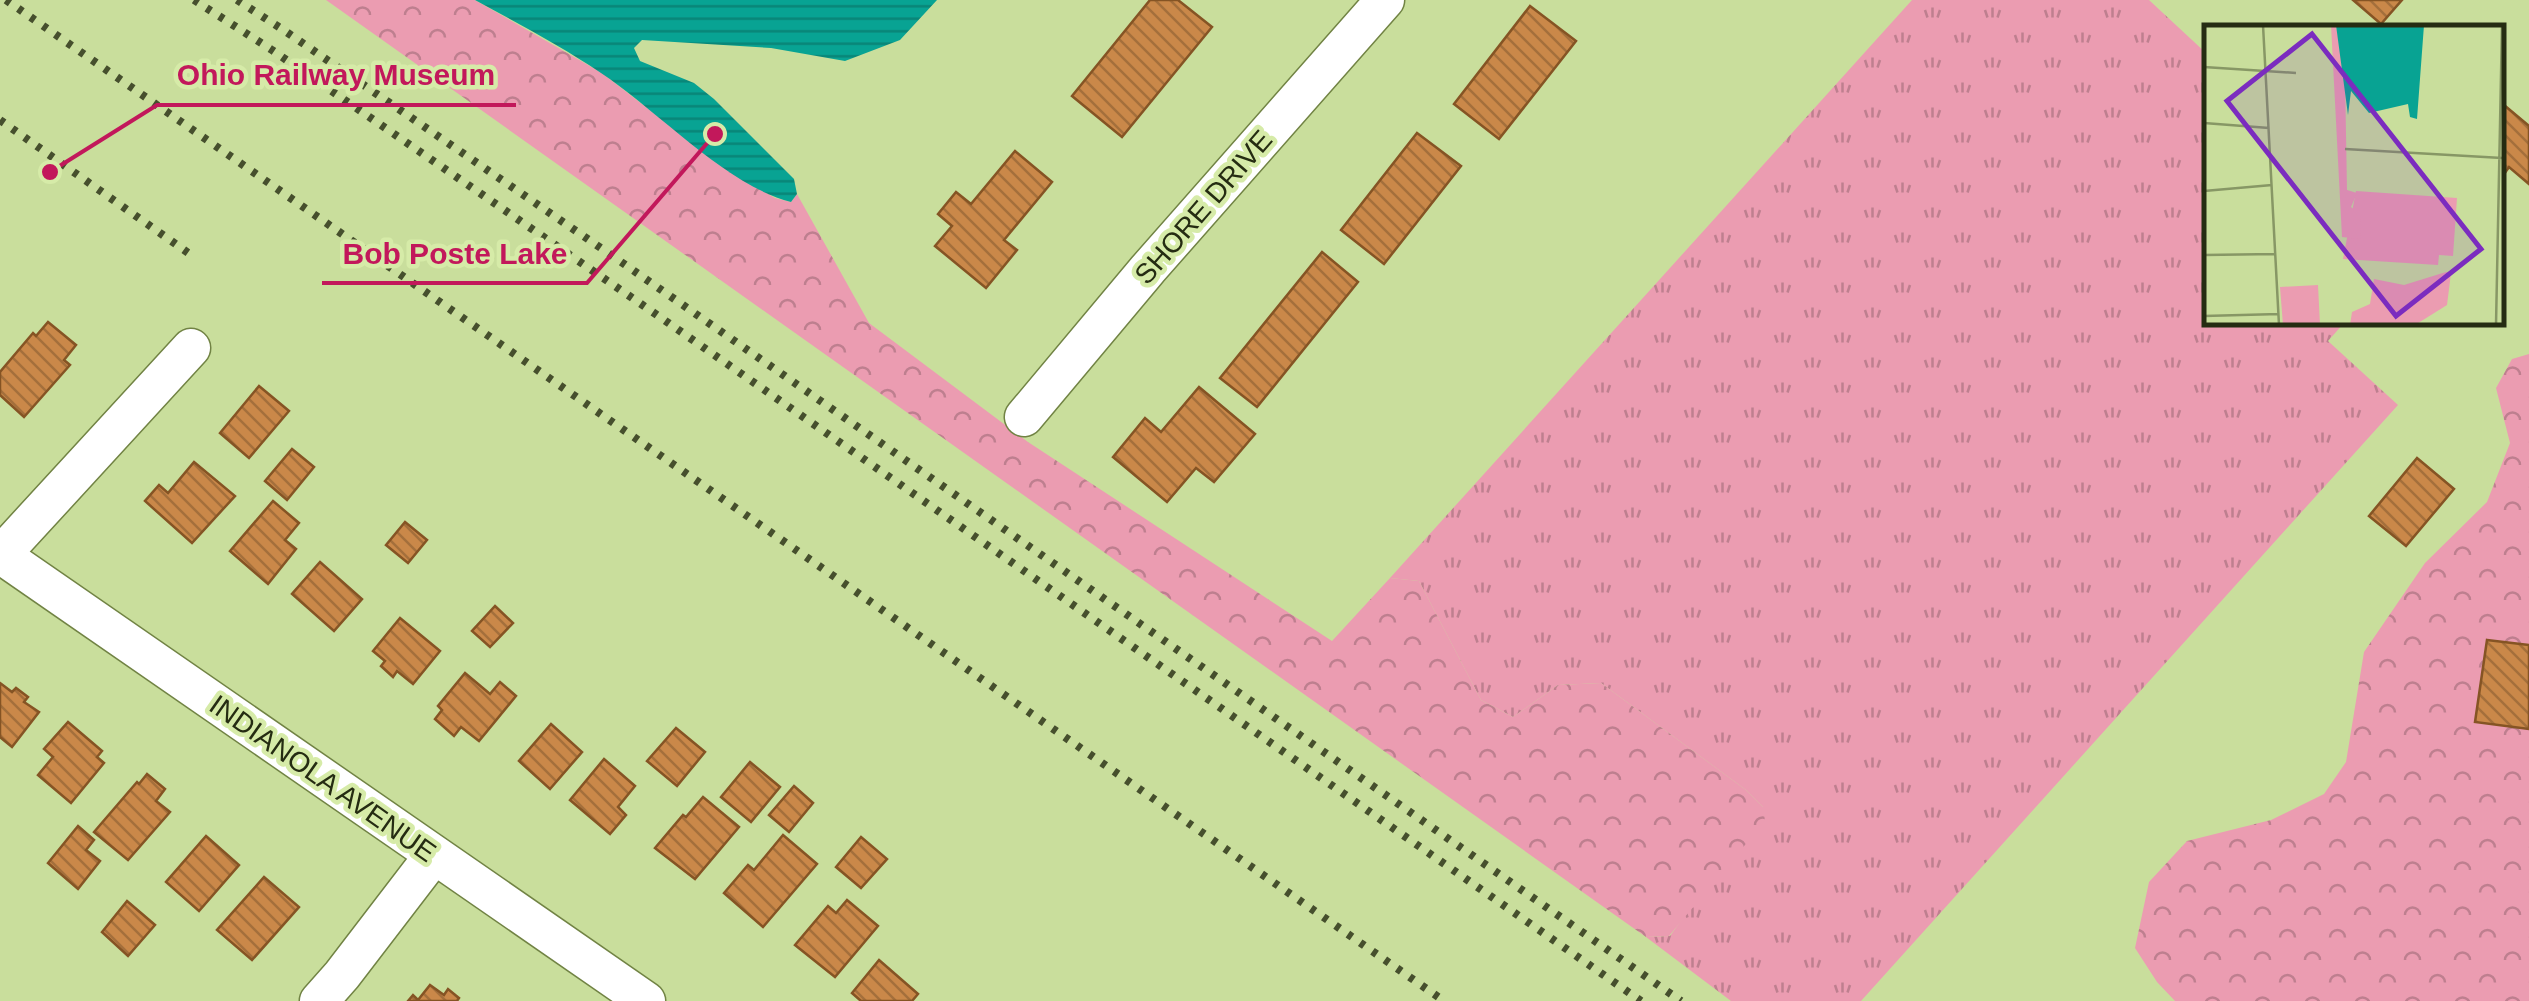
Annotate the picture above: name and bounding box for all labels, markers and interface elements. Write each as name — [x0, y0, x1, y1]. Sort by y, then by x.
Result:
inset map — [2204, 25, 2504, 325]
callout: Ohio Railway Museum — [157, 45, 516, 105]
text: Ohio Railway Museum — [177, 58, 495, 91]
street label: SHORE DRIVE — [1128, 124, 1278, 290]
callout: Bob Poste Lake — [322, 223, 587, 283]
text: Bob Poste Lake — [342, 237, 568, 270]
street label: INDIANOLA AVENUE — [204, 689, 442, 868]

